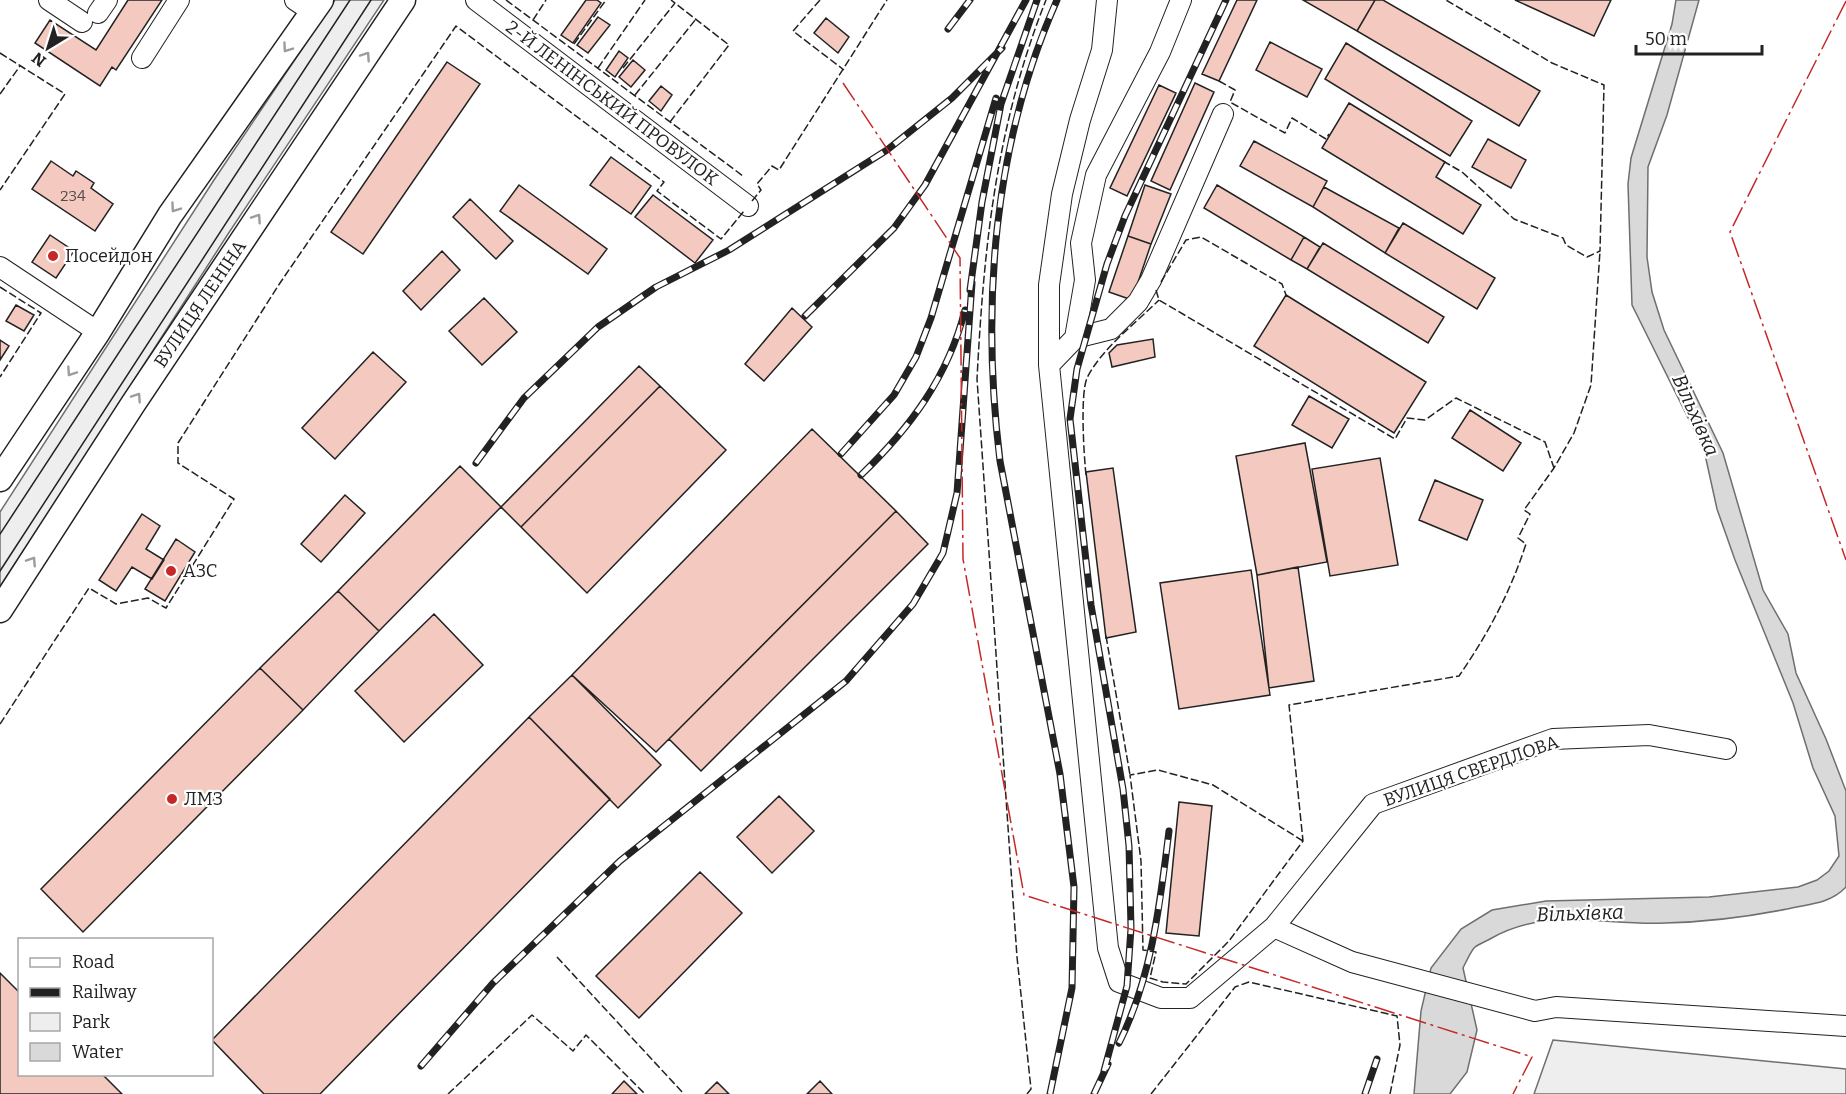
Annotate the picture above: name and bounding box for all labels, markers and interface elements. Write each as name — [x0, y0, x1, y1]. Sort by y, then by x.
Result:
street label: 2-Й ЛЕНІНСЬКИЙ ПРОВУЛОК — [502, 16, 723, 190]
north arrow — [18, 18, 78, 78]
scale bar — [1636, 18, 1762, 56]
text: 50 m — [1645, 28, 1687, 50]
one-way arrow — [283, 41, 294, 52]
text: N — [28, 48, 50, 71]
one-way arrow — [359, 51, 370, 62]
house number: 234 — [60, 187, 86, 205]
one-way arrow — [171, 201, 182, 212]
one-way arrow — [250, 213, 261, 224]
street label: ВУЛИЦЯ ЛЕНІНА — [149, 236, 251, 372]
place label: Посейдон — [65, 245, 153, 267]
marker: Посейдон — [46, 249, 60, 263]
one-way arrow — [67, 366, 78, 377]
water label: Вільхівка — [1667, 370, 1725, 460]
one-way arrow — [130, 393, 141, 404]
one-way arrow — [24, 557, 36, 567]
place label: АЗС — [183, 560, 217, 582]
marker: АЗС — [164, 564, 178, 578]
street label: ВУЛИЦЯ СВЕРДЛОВА — [1381, 731, 1562, 811]
place label: ЛМЗ — [184, 788, 223, 810]
marker: ЛМЗ — [165, 792, 179, 806]
water label: Вільхівка — [1536, 899, 1624, 927]
legend — [18, 938, 213, 1076]
text: Road — [72, 951, 115, 973]
text: Railway — [72, 981, 137, 1003]
text: Park — [72, 1011, 111, 1033]
text: Water — [72, 1041, 123, 1063]

